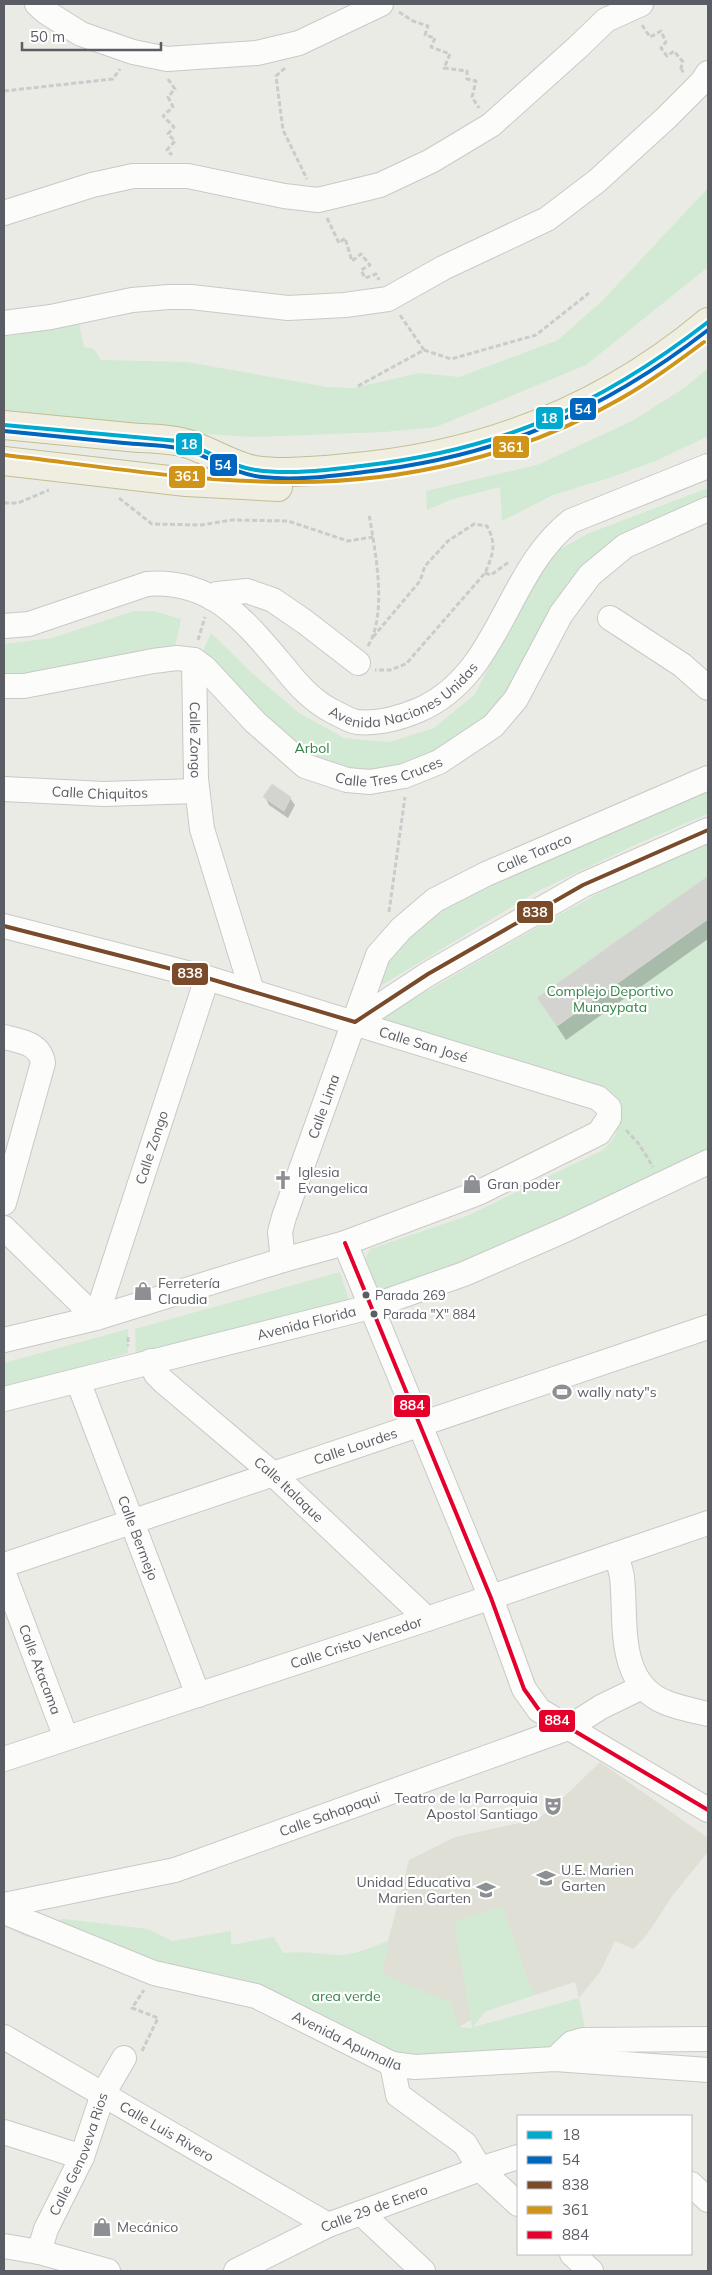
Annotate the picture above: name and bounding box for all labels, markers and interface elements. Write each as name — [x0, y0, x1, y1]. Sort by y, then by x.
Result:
scale bar — [22, 20, 161, 52]
text: 50 m — [30, 27, 65, 46]
line badge: 54 — [569, 397, 597, 421]
text: 54 — [575, 400, 592, 418]
line badge: 18 — [535, 406, 564, 430]
text: 18 — [541, 409, 557, 427]
line badge: 18 — [175, 432, 203, 456]
text: 18 — [181, 435, 197, 453]
line badge: 361 — [492, 435, 530, 459]
text: 361 — [498, 438, 524, 456]
line badge: 54 — [209, 453, 238, 477]
text: 54 — [215, 456, 232, 474]
line badge: 361 — [168, 465, 206, 489]
text: 361 — [174, 467, 200, 485]
street label: Avenida Naciones Unidas — [326, 659, 482, 731]
street label: Calle Zongo — [186, 702, 205, 778]
park label: Arbol — [294, 739, 330, 757]
street label: Calle Tres Cruces — [333, 752, 445, 791]
street label: Calle Chiquitos — [51, 782, 148, 803]
street label: Calle Taraco — [494, 829, 574, 877]
line badge: 838 — [516, 900, 554, 924]
text: 838 — [522, 903, 548, 921]
line badge: 838 — [171, 962, 209, 986]
text: 838 — [177, 964, 203, 982]
park label: Complejo Deportivo Munaypata — [546, 982, 674, 1016]
street label: Calle San José — [377, 1022, 470, 1067]
street label: Calle Lima — [304, 1072, 343, 1141]
street label: Calle Zongo — [131, 1108, 172, 1187]
place label: Iglesia Evangelica — [298, 1163, 368, 1197]
church icon: Iglesia Evangelica — [272, 1169, 294, 1191]
shop icon: Gran poder — [461, 1173, 483, 1195]
place label: Gran poder — [487, 1175, 561, 1193]
place label: Ferretería Claudia — [158, 1274, 220, 1308]
shop icon: Ferretería Claudia — [132, 1280, 154, 1302]
place label: Parada 269 — [375, 1287, 446, 1303]
marker: Parada 269 — [361, 1290, 371, 1300]
street label: Avenida Florida — [255, 1302, 358, 1344]
place label: Parada "X" 884 — [383, 1306, 476, 1322]
marker: Parada "X" 884 — [369, 1309, 379, 1319]
sports icon: wally naty"s — [551, 1381, 573, 1403]
place label: wally naty"s — [577, 1383, 657, 1401]
line badge: 884 — [393, 1394, 431, 1418]
text: 884 — [399, 1396, 425, 1414]
street label: Calle Lourdes — [311, 1424, 400, 1469]
street label: Calle Italaque — [250, 1453, 328, 1526]
street label: Calle Bermejo — [114, 1493, 162, 1583]
street label: Calle Cristo Vencedor — [288, 1612, 425, 1673]
street label: Calle Atacama — [15, 1622, 65, 1717]
line badge: 884 — [538, 1709, 576, 1733]
text: 884 — [544, 1711, 570, 1729]
street label: Calle Sahapaqui — [277, 1788, 383, 1841]
place label: Teatro de la Parroquia Apostol Santiago — [395, 1789, 538, 1823]
theatre icon: Teatro de la Parroquia Apostol Santiago — [542, 1795, 564, 1817]
place label: U.E. Marien Garten — [561, 1861, 634, 1895]
school or university icon: U.E. Marien Garten — [535, 1867, 557, 1889]
place label: Unidad Educativa Marien Garten — [357, 1873, 471, 1907]
school or university icon: Unidad Educativa Marien Garten — [475, 1879, 497, 1901]
park label: area verde — [311, 1987, 381, 2005]
street label: Avenida Apumalla — [289, 2007, 402, 2074]
street label: Calle Genoveva Rios — [45, 2090, 112, 2219]
street label: Calle Luis Rivero — [116, 2097, 217, 2166]
legend — [517, 2115, 692, 2255]
text: 18 — [562, 2125, 580, 2144]
text: 54 — [562, 2150, 580, 2169]
text: 838 — [562, 2175, 589, 2194]
street label: Calle 29 de Enero — [317, 2180, 430, 2236]
text: 361 — [562, 2200, 589, 2219]
shop icon: Mecánico — [91, 2216, 113, 2238]
place label: Mecánico — [117, 2218, 178, 2236]
text: 884 — [562, 2225, 589, 2244]

